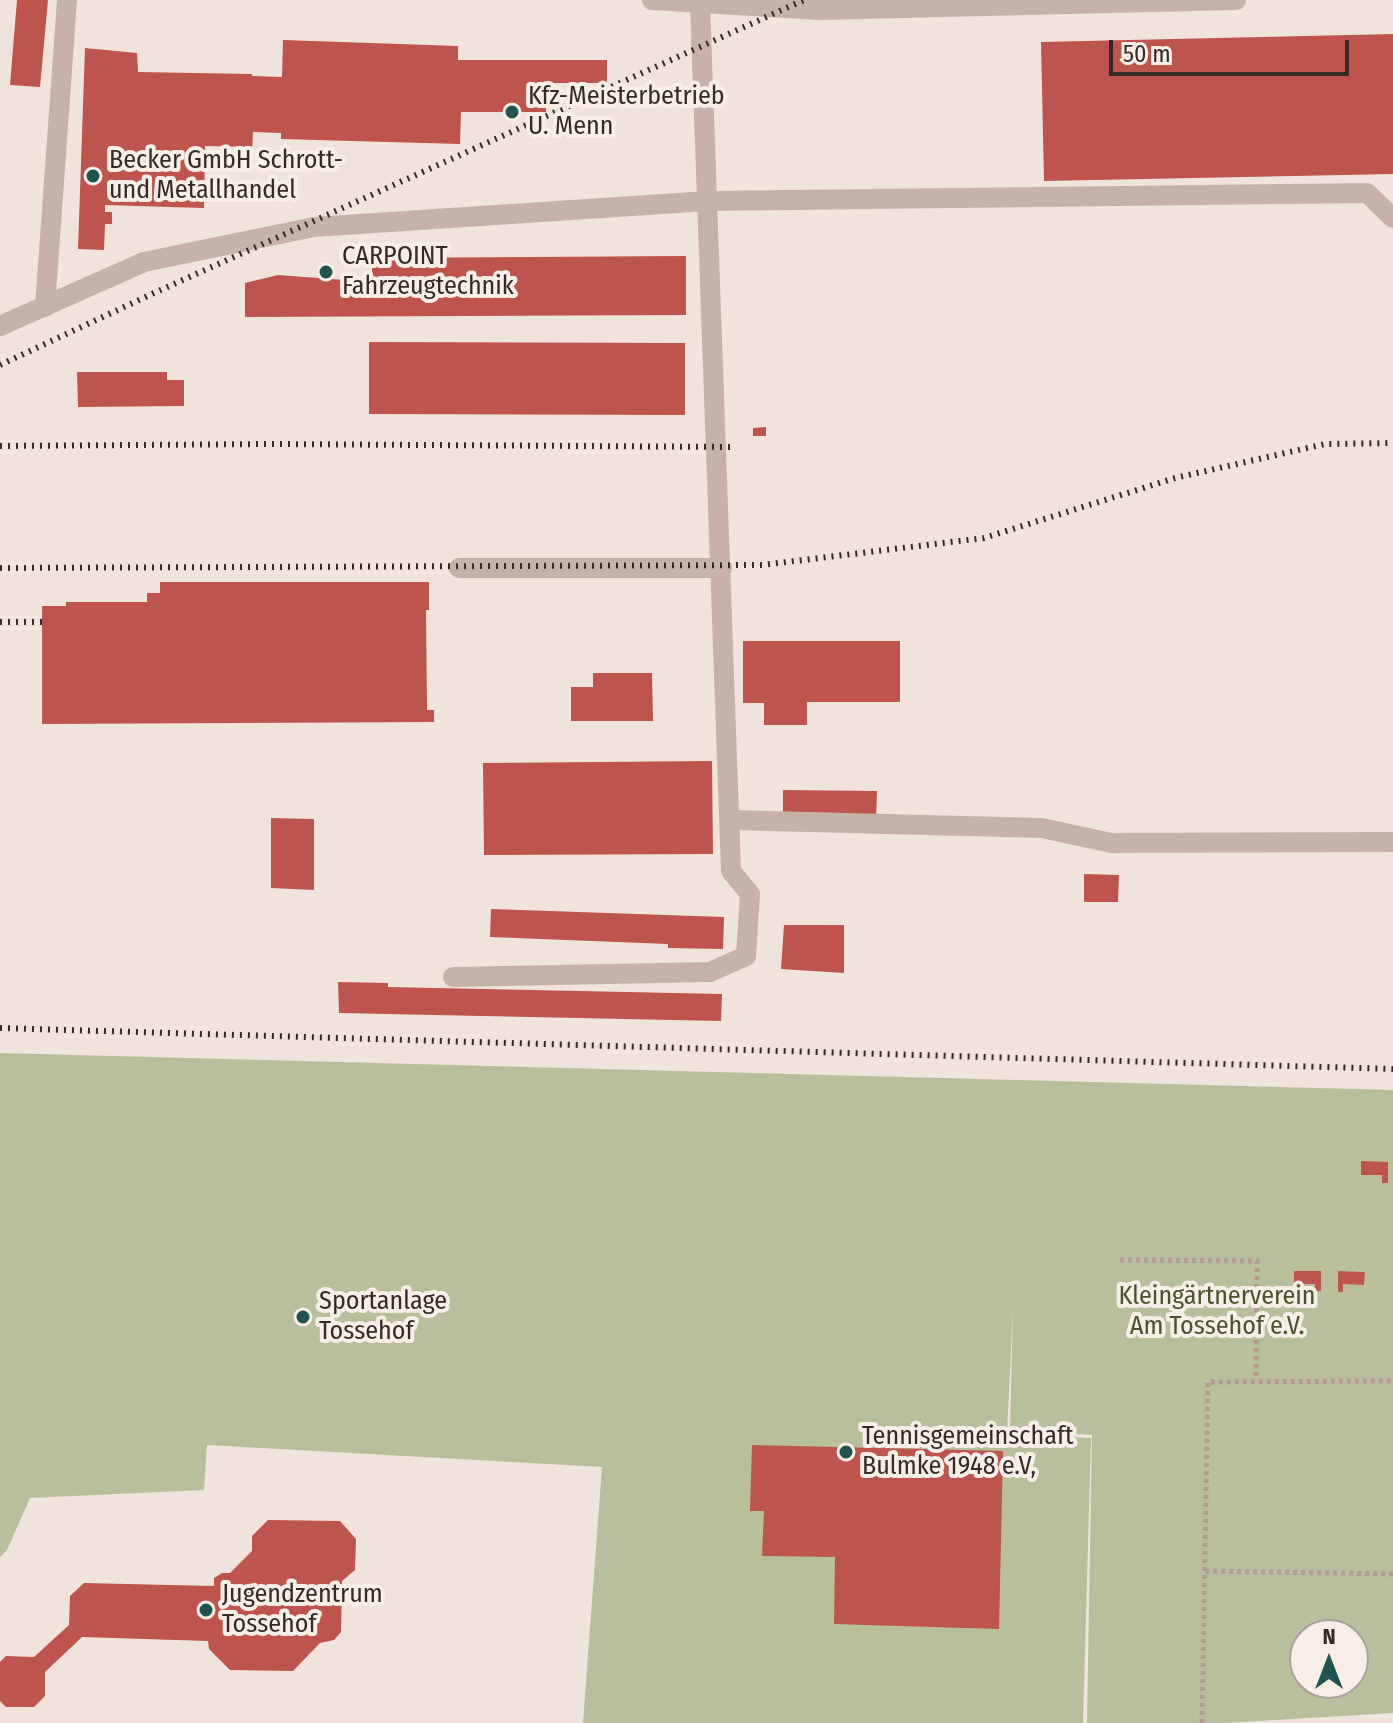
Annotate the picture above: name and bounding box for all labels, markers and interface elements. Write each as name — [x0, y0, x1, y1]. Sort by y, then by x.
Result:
scale bar — [1113, 24, 1353, 74]
text: 50 m — [1123, 40, 1171, 68]
place label: Kfz-Meisterbetrieb U. Menn — [528, 81, 725, 142]
marker: Kfz-Meisterbetrieb U. Menn — [503, 103, 521, 121]
place label: Becker GmbH Schrott- und Metallhandel — [109, 145, 343, 206]
marker: Becker GmbH Schrott- und Metallhandel — [84, 167, 102, 185]
place label: CARPOINT Fahrzeugtechnik — [342, 241, 514, 302]
marker: CARPOINT Fahrzeugtechnik — [317, 263, 335, 281]
park label: Kleingärtnerverein Am Tossehof e.V. — [1118, 1281, 1316, 1342]
place label: Sportanlage Tossehof — [319, 1286, 447, 1348]
marker: Sportanlage Tossehof — [294, 1308, 312, 1326]
place label: Tennisgemeinschaft Bulmke 1948 e.V, — [862, 1421, 1073, 1482]
marker: Tennisgemeinschaft Bulmke 1948 e.V, — [837, 1443, 855, 1461]
place label: Jugendzentrum Tossehof — [222, 1579, 383, 1640]
marker: Jugendzentrum Tossehof — [197, 1601, 215, 1619]
north arrow — [1289, 1619, 1369, 1699]
text: N — [1322, 1623, 1336, 1650]

